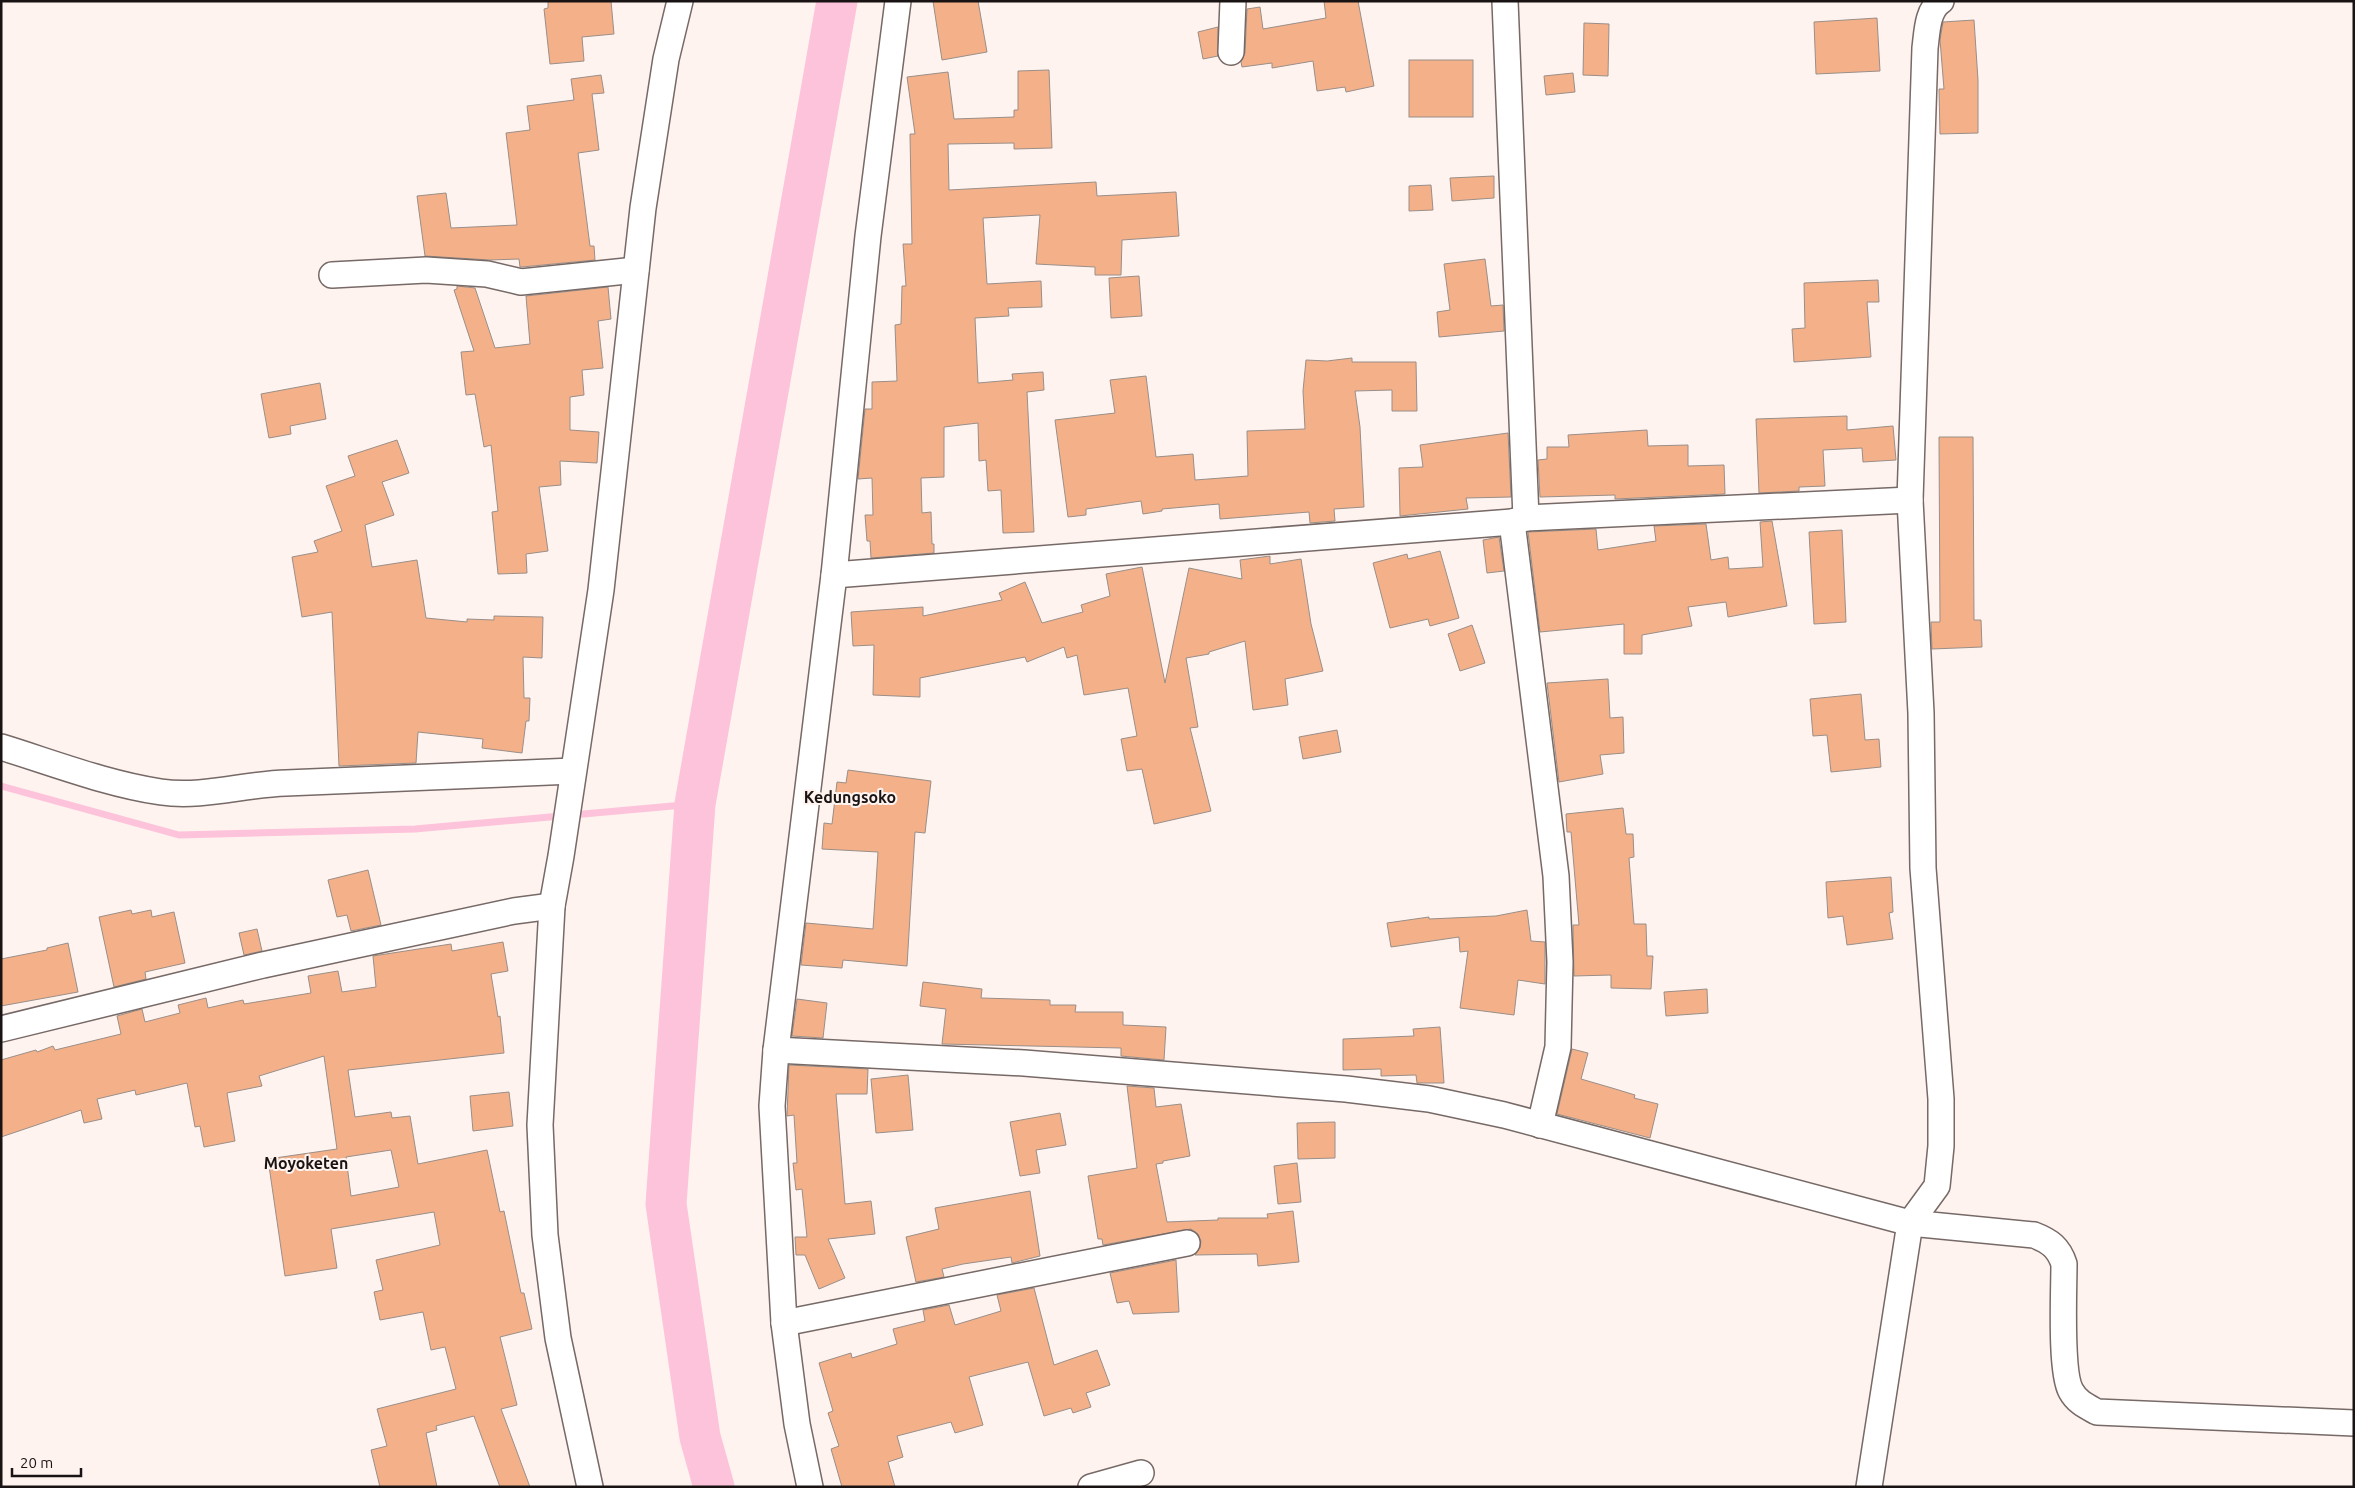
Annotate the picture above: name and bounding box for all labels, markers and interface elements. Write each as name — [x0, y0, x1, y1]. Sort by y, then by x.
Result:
district label: Kedungsoko — [804, 788, 896, 806]
district label: Moyoketen — [264, 1154, 348, 1172]
scale bar — [12, 1446, 81, 1478]
text: 20 m — [20, 1454, 53, 1471]

